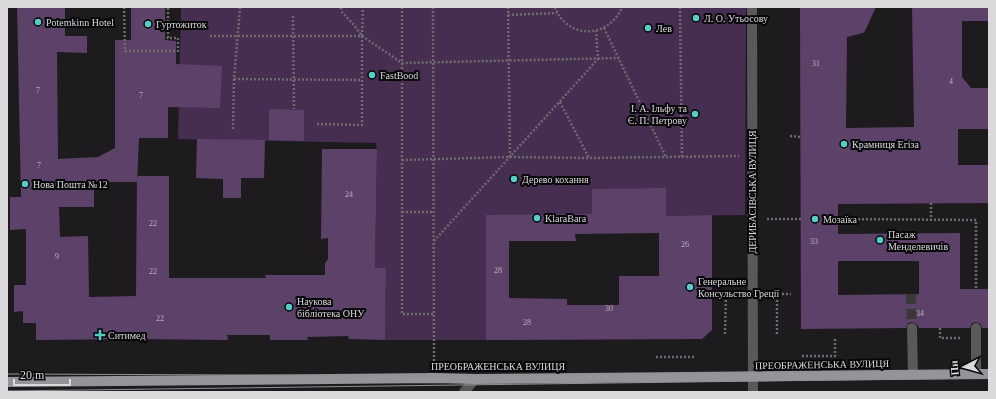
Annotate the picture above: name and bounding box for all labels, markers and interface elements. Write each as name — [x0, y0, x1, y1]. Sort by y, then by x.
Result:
marker: Л. О. Утьосову — [691, 13, 701, 23]
place label: Л. О. Утьосову — [704, 13, 768, 24]
marker: Potemkinn Hotel — [33, 17, 43, 27]
place label: Potemkinn Hotel — [46, 17, 114, 28]
marker: Гуртожиток — [143, 19, 153, 29]
place label: Гуртожиток — [156, 19, 207, 30]
marker: Лев — [643, 23, 653, 33]
place label: Лев — [656, 23, 672, 34]
house number: 31 — [812, 59, 820, 68]
marker: FastBood — [367, 70, 377, 80]
place label: FastBood — [380, 70, 418, 81]
house number: 4 — [949, 77, 953, 86]
house number: 7 — [36, 86, 40, 95]
house number: 7 — [139, 91, 143, 100]
place label: І. А. Ільфу та Є. П. Петрову — [628, 103, 688, 126]
marker: І. А. Ільфу та Є. П. Петрову — [690, 109, 700, 119]
street label: ДЕРИБАСІВСЬКА ВУЛИЦЯ — [747, 130, 758, 254]
marker: Крамниця Егіза — [839, 139, 849, 149]
place label: Крамниця Егіза — [852, 139, 920, 150]
house number: 7 — [37, 161, 41, 170]
marker: Дерево кохання — [509, 174, 519, 184]
place label: Дерево кохання — [522, 174, 589, 185]
marker: Нова Пошта №12 — [20, 179, 30, 189]
place label: Нова Пошта №12 — [33, 179, 108, 190]
house number: 24 — [345, 190, 353, 199]
marker: KlaraBara — [532, 213, 542, 223]
place label: KlaraBara — [545, 213, 587, 224]
marker: Мозаїка — [810, 214, 820, 224]
place label: Мозаїка — [823, 214, 858, 225]
house number: 22 — [149, 219, 157, 228]
place label: Пасаж Менделевичів — [888, 229, 948, 252]
marker: Пасаж Менделевичів — [875, 235, 885, 245]
house number: 33 — [810, 237, 818, 246]
house number: 26 — [681, 240, 689, 249]
house number: 9 — [55, 252, 59, 261]
house number: 28 — [494, 266, 502, 275]
house number: 22 — [149, 267, 157, 276]
place label: Генеральне Консульство Греції — [698, 276, 780, 299]
marker: Генеральне Консульство Греції — [685, 282, 695, 292]
place label: Наукова бібліотека ОНУ — [297, 296, 365, 319]
marker: Наукова бібліотека ОНУ — [284, 302, 294, 312]
house number: 30 — [605, 304, 613, 313]
house number: 34 — [916, 309, 924, 318]
house number: 22 — [156, 314, 164, 323]
house number: 28 — [523, 318, 531, 327]
marker: Ситимед — [95, 330, 105, 340]
place label: Ситимед — [108, 330, 145, 341]
north arrow — [944, 347, 984, 387]
street label: ПРЕОБРАЖЕНСЬКА ВУЛИЦЯ — [755, 358, 889, 371]
text: Пн — [947, 359, 961, 376]
scale bar — [14, 361, 70, 387]
street label: ПРЕОБРАЖЕНСЬКА ВУЛИЦЯ — [431, 361, 565, 372]
text: 20 m — [20, 368, 45, 382]

